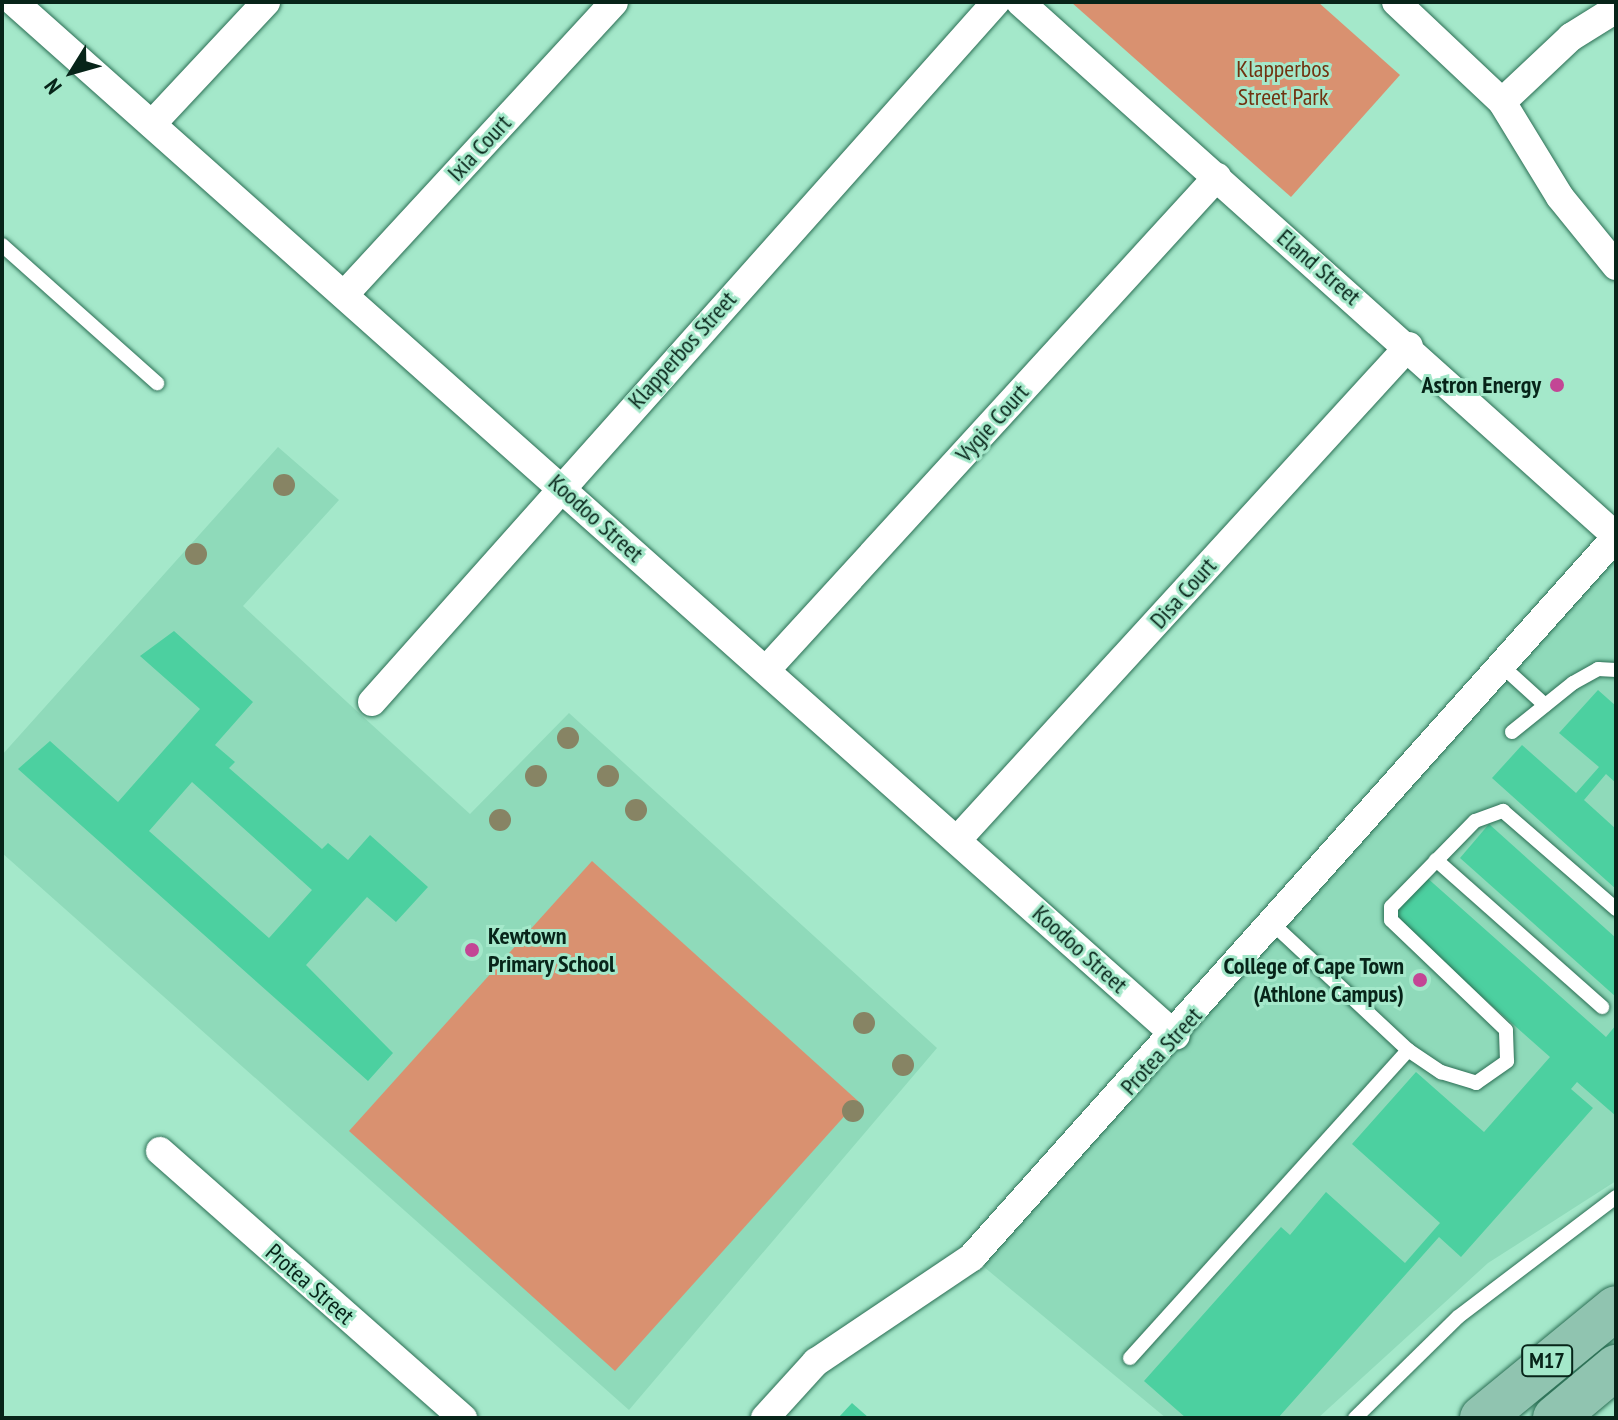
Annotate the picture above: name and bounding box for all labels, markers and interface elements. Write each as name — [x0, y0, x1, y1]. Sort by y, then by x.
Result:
north arrow — [32, 32, 112, 112]
park label: Klapperbos Street Park — [1236, 55, 1330, 111]
text: N — [38, 73, 68, 100]
street label: Ixia Court — [441, 109, 517, 187]
street label: Eland Street — [1271, 223, 1367, 311]
street label: Klapperbos Street — [622, 285, 742, 415]
place label: Astron Energy — [1422, 371, 1541, 399]
marker: Astron Energy — [1548, 376, 1566, 394]
street label: Vygie Court — [949, 378, 1035, 468]
street label: Koodoo Street — [543, 468, 649, 568]
street label: Disa Court — [1144, 552, 1222, 634]
street label: Koodoo Street — [1027, 899, 1133, 999]
place label: Kewtown Primary School — [488, 922, 616, 978]
marker: Kewtown Primary School — [463, 941, 481, 959]
place label: College of Cape Town (Athlone Campus) — [1222, 952, 1404, 1008]
marker: College of Cape Town (Athlone Campus) — [1411, 971, 1429, 989]
street label: Protea Street — [1114, 1001, 1208, 1101]
street label: Protea Street — [260, 1238, 360, 1330]
road number: M17 — [1521, 1343, 1573, 1379]

